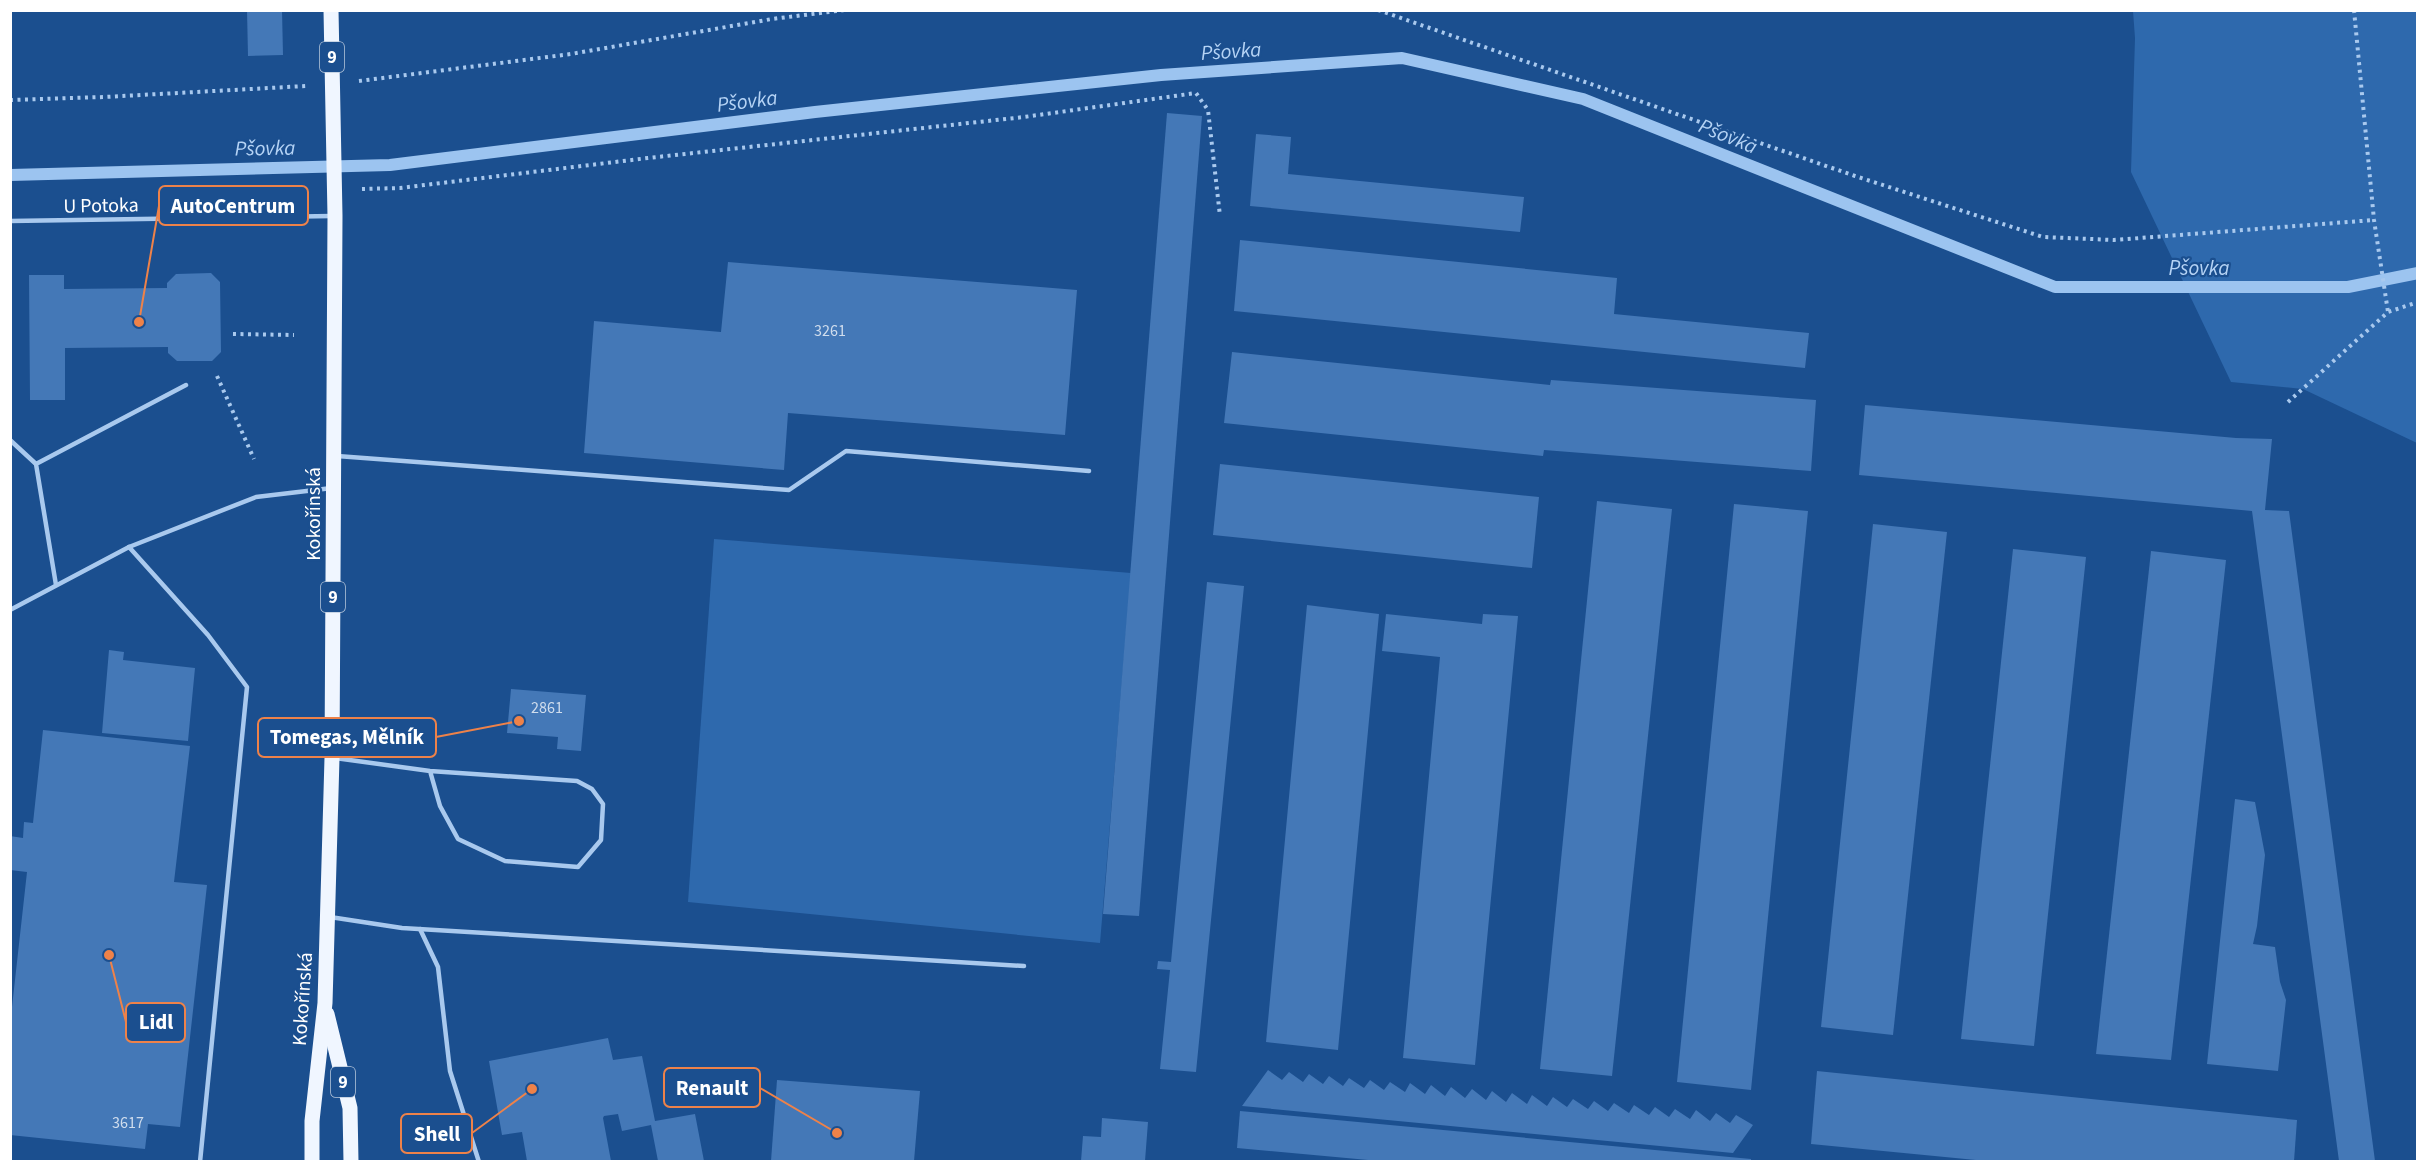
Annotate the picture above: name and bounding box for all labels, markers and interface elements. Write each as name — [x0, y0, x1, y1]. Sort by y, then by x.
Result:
water label: Pšovka — [1200, 34, 1262, 68]
road number: 9 — [320, 42, 344, 72]
water label: Pšovka — [715, 82, 779, 120]
water label: Pšovka — [1694, 111, 1762, 161]
water label: Pšovka — [234, 132, 296, 164]
callout: AutoCentrum — [159, 186, 308, 225]
street label: U Potoka — [63, 191, 139, 221]
text: AutoCentrum — [170, 191, 295, 221]
water label: Pšovka — [2169, 253, 2229, 283]
house number: 3261 — [814, 320, 846, 342]
street label: Kokořínská — [300, 467, 328, 561]
road number: 9 — [321, 582, 345, 612]
house number: 2861 — [531, 697, 563, 719]
callout: Tomegas, Mělník — [258, 718, 436, 757]
text: Tomegas, Mělník — [270, 722, 425, 752]
street label: Kokořínská — [286, 951, 320, 1047]
callout: Lidl — [126, 1003, 185, 1042]
text: Lidl — [139, 1007, 173, 1037]
road number: 9 — [331, 1067, 355, 1097]
callout: Renault — [664, 1068, 760, 1107]
text: Renault — [676, 1073, 748, 1103]
house number: 3617 — [112, 1112, 144, 1134]
callout: Shell — [401, 1114, 472, 1153]
text: Shell — [414, 1119, 460, 1149]

